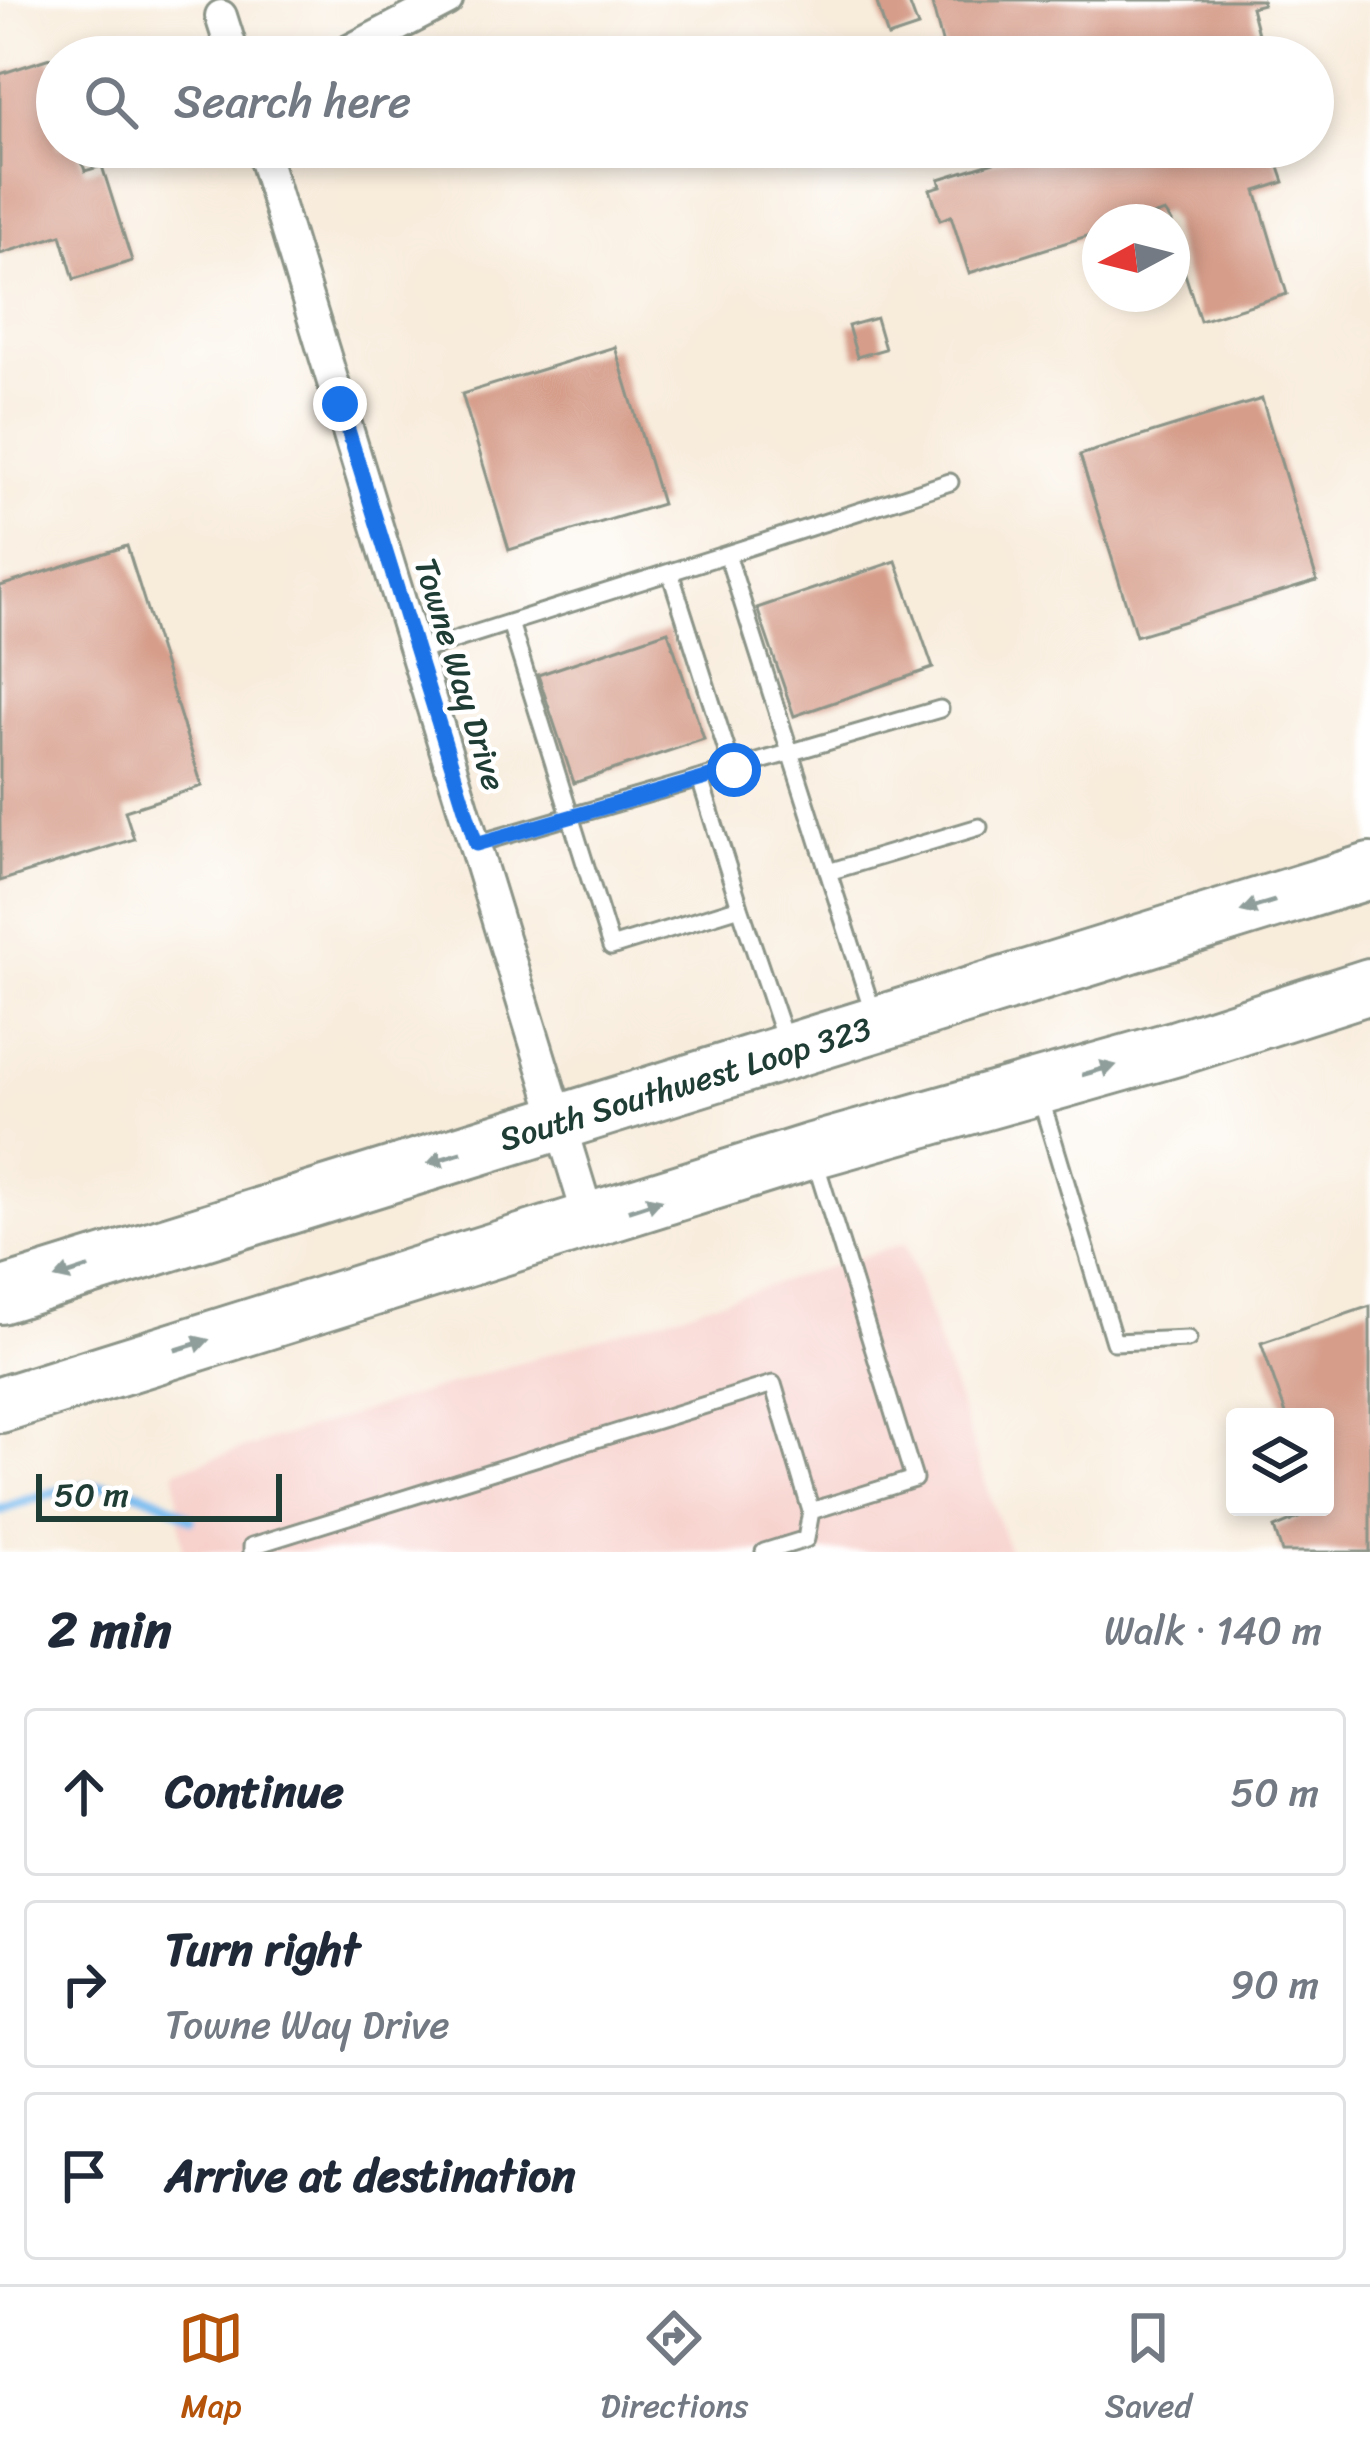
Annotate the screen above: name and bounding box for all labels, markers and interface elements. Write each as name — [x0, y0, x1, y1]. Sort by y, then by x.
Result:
search box — [36, 36, 1334, 168]
text: Search here — [174, 62, 411, 142]
icon: search — [78, 69, 144, 135]
north arrow — [1082, 204, 1190, 312]
route end — [313, 377, 367, 431]
street label: Towne Way Drive — [397, 551, 523, 798]
route start — [707, 743, 761, 797]
one-way arrow — [1239, 897, 1276, 916]
street label: South Southwest Loop 323 — [492, 1000, 879, 1168]
one-way arrow — [1081, 1059, 1118, 1078]
one-way arrow — [426, 1150, 462, 1168]
one-way arrow — [627, 1194, 664, 1213]
one-way arrow — [53, 1265, 90, 1284]
one-way arrow — [174, 1335, 211, 1354]
map controls — [1226, 1408, 1334, 1516]
button: layers — [1226, 1408, 1334, 1516]
text: 50 m — [54, 1466, 129, 1524]
scale bar — [36, 1468, 282, 1521]
text: 2 min — [48, 1585, 171, 1675]
text: Walk · 140 m — [1104, 1596, 1322, 1665]
text: Continue — [165, 1752, 344, 1832]
text: 50 m — [1230, 1758, 1319, 1827]
icon: ahead — [51, 1759, 117, 1825]
text: Turn right — [165, 1910, 360, 1990]
text: 90 m — [1230, 1950, 1319, 2019]
icon: right — [51, 1951, 117, 2017]
text: Towne Way Drive — [165, 1990, 450, 2059]
text: Arrive at destination — [165, 2136, 575, 2216]
icon: arrive — [51, 2143, 117, 2209]
tab: Map — [178, 2305, 244, 2435]
tab: Directions — [601, 2305, 748, 2435]
tab: Saved — [1105, 2305, 1192, 2435]

